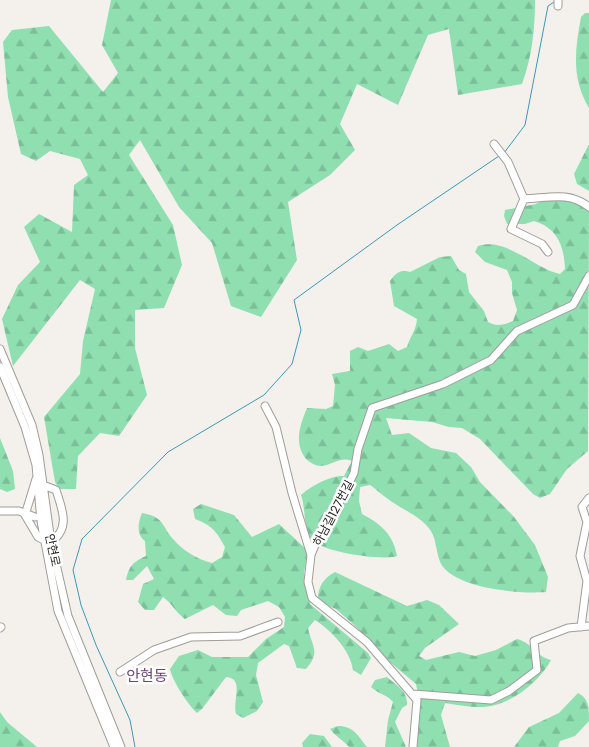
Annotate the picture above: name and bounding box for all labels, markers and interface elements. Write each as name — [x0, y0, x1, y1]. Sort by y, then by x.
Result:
street label: 하남길127번길 — [308, 477, 358, 549]
street label: 안현로 — [41, 532, 65, 568]
district label: 안현동 — [126, 665, 168, 686]

